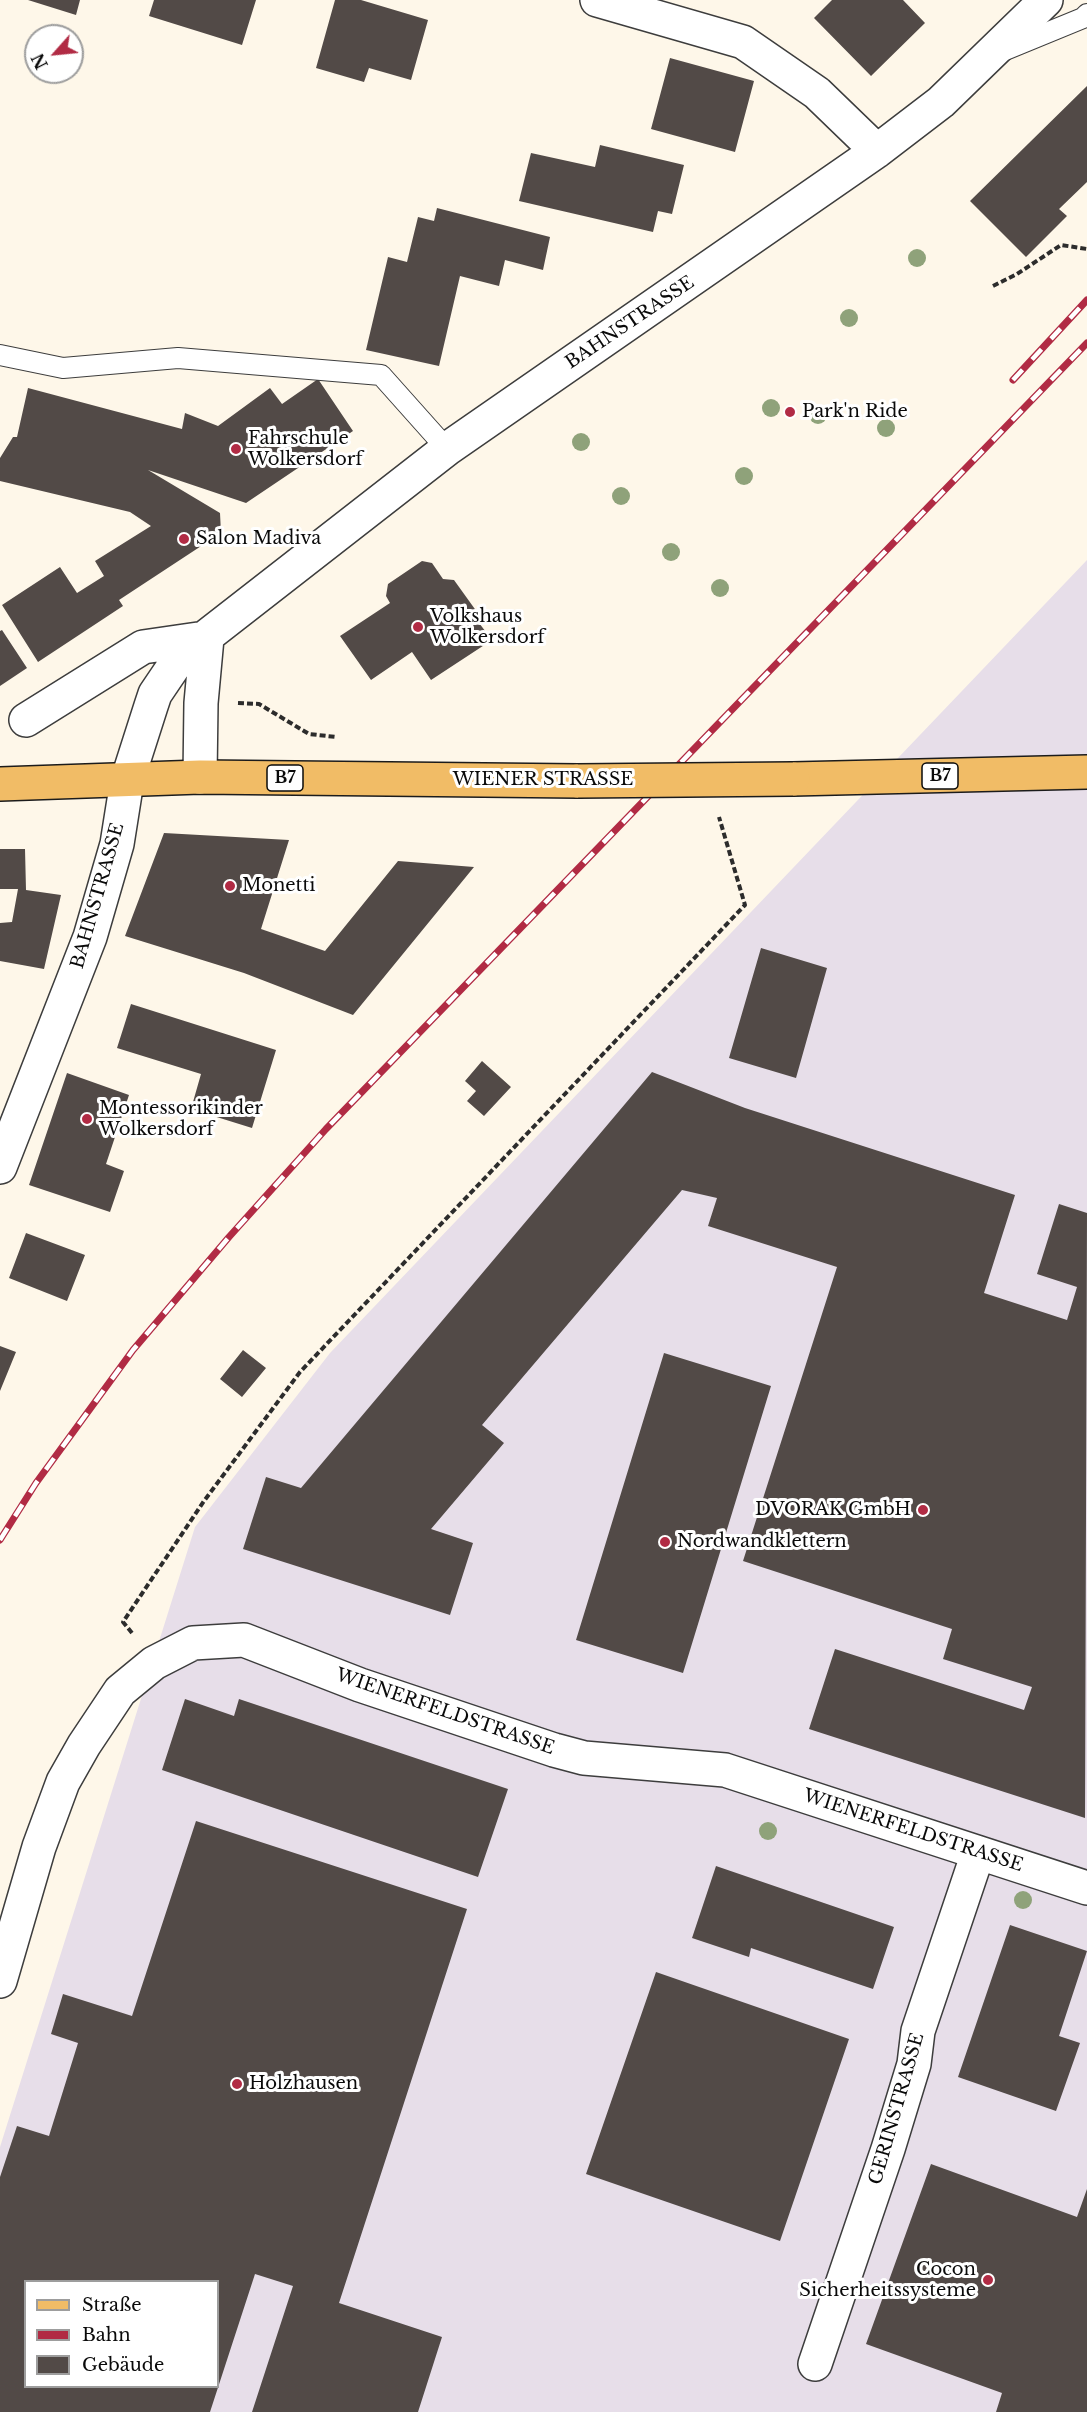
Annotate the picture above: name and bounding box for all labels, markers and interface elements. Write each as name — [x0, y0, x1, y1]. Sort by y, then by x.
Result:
north arrow — [24, 24, 84, 84]
text: N — [27, 50, 52, 73]
street label: BAHNSTRASSE — [562, 272, 698, 374]
place label: Park'n Ride — [802, 401, 908, 423]
marker: Park'n Ride — [783, 405, 797, 419]
place label: Fahrschule Wolkersdorf — [248, 428, 363, 470]
marker: Fahrschule Wolkersdorf — [229, 442, 243, 456]
place label: Salon Madiva — [196, 528, 321, 550]
marker: Salon Madiva — [177, 532, 191, 546]
place label: Volkshaus Wolkersdorf — [430, 606, 545, 648]
marker: Volkshaus Wolkersdorf — [411, 620, 425, 634]
road number: B7 — [922, 763, 958, 789]
road number: B7 — [267, 765, 303, 791]
street label: WIENER STRASSE — [453, 769, 633, 791]
street label: BAHNSTRASSE — [67, 821, 129, 971]
place label: Monetti — [242, 875, 315, 897]
marker: Monetti — [223, 879, 237, 893]
place label: Montessorikinder Wolkersdorf — [99, 1098, 263, 1140]
marker: Montessorikinder Wolkersdorf — [80, 1112, 94, 1126]
place label: DVORAK GmbH — [755, 1499, 911, 1521]
marker: DVORAK GmbH — [916, 1503, 930, 1517]
place label: Nordwandklettern — [677, 1531, 847, 1553]
marker: Nordwandklettern — [658, 1535, 672, 1549]
street label: WIENERFELDSTRASSE — [333, 1664, 557, 1760]
street label: WIENERFELDSTRASSE — [800, 1785, 1026, 1877]
street label: GERINSTRASSE — [865, 2031, 929, 2187]
place label: Holzhausen — [249, 2073, 358, 2095]
marker: Holzhausen — [230, 2077, 244, 2091]
place label: Cocon Sicherheitssysteme — [799, 2259, 976, 2302]
marker: Cocon Sicherheitssysteme — [981, 2273, 995, 2287]
legend — [24, 2280, 219, 2388]
text: Straße — [82, 2294, 142, 2316]
text: Bahn — [82, 2324, 131, 2346]
text: Gebäude — [82, 2354, 164, 2376]

